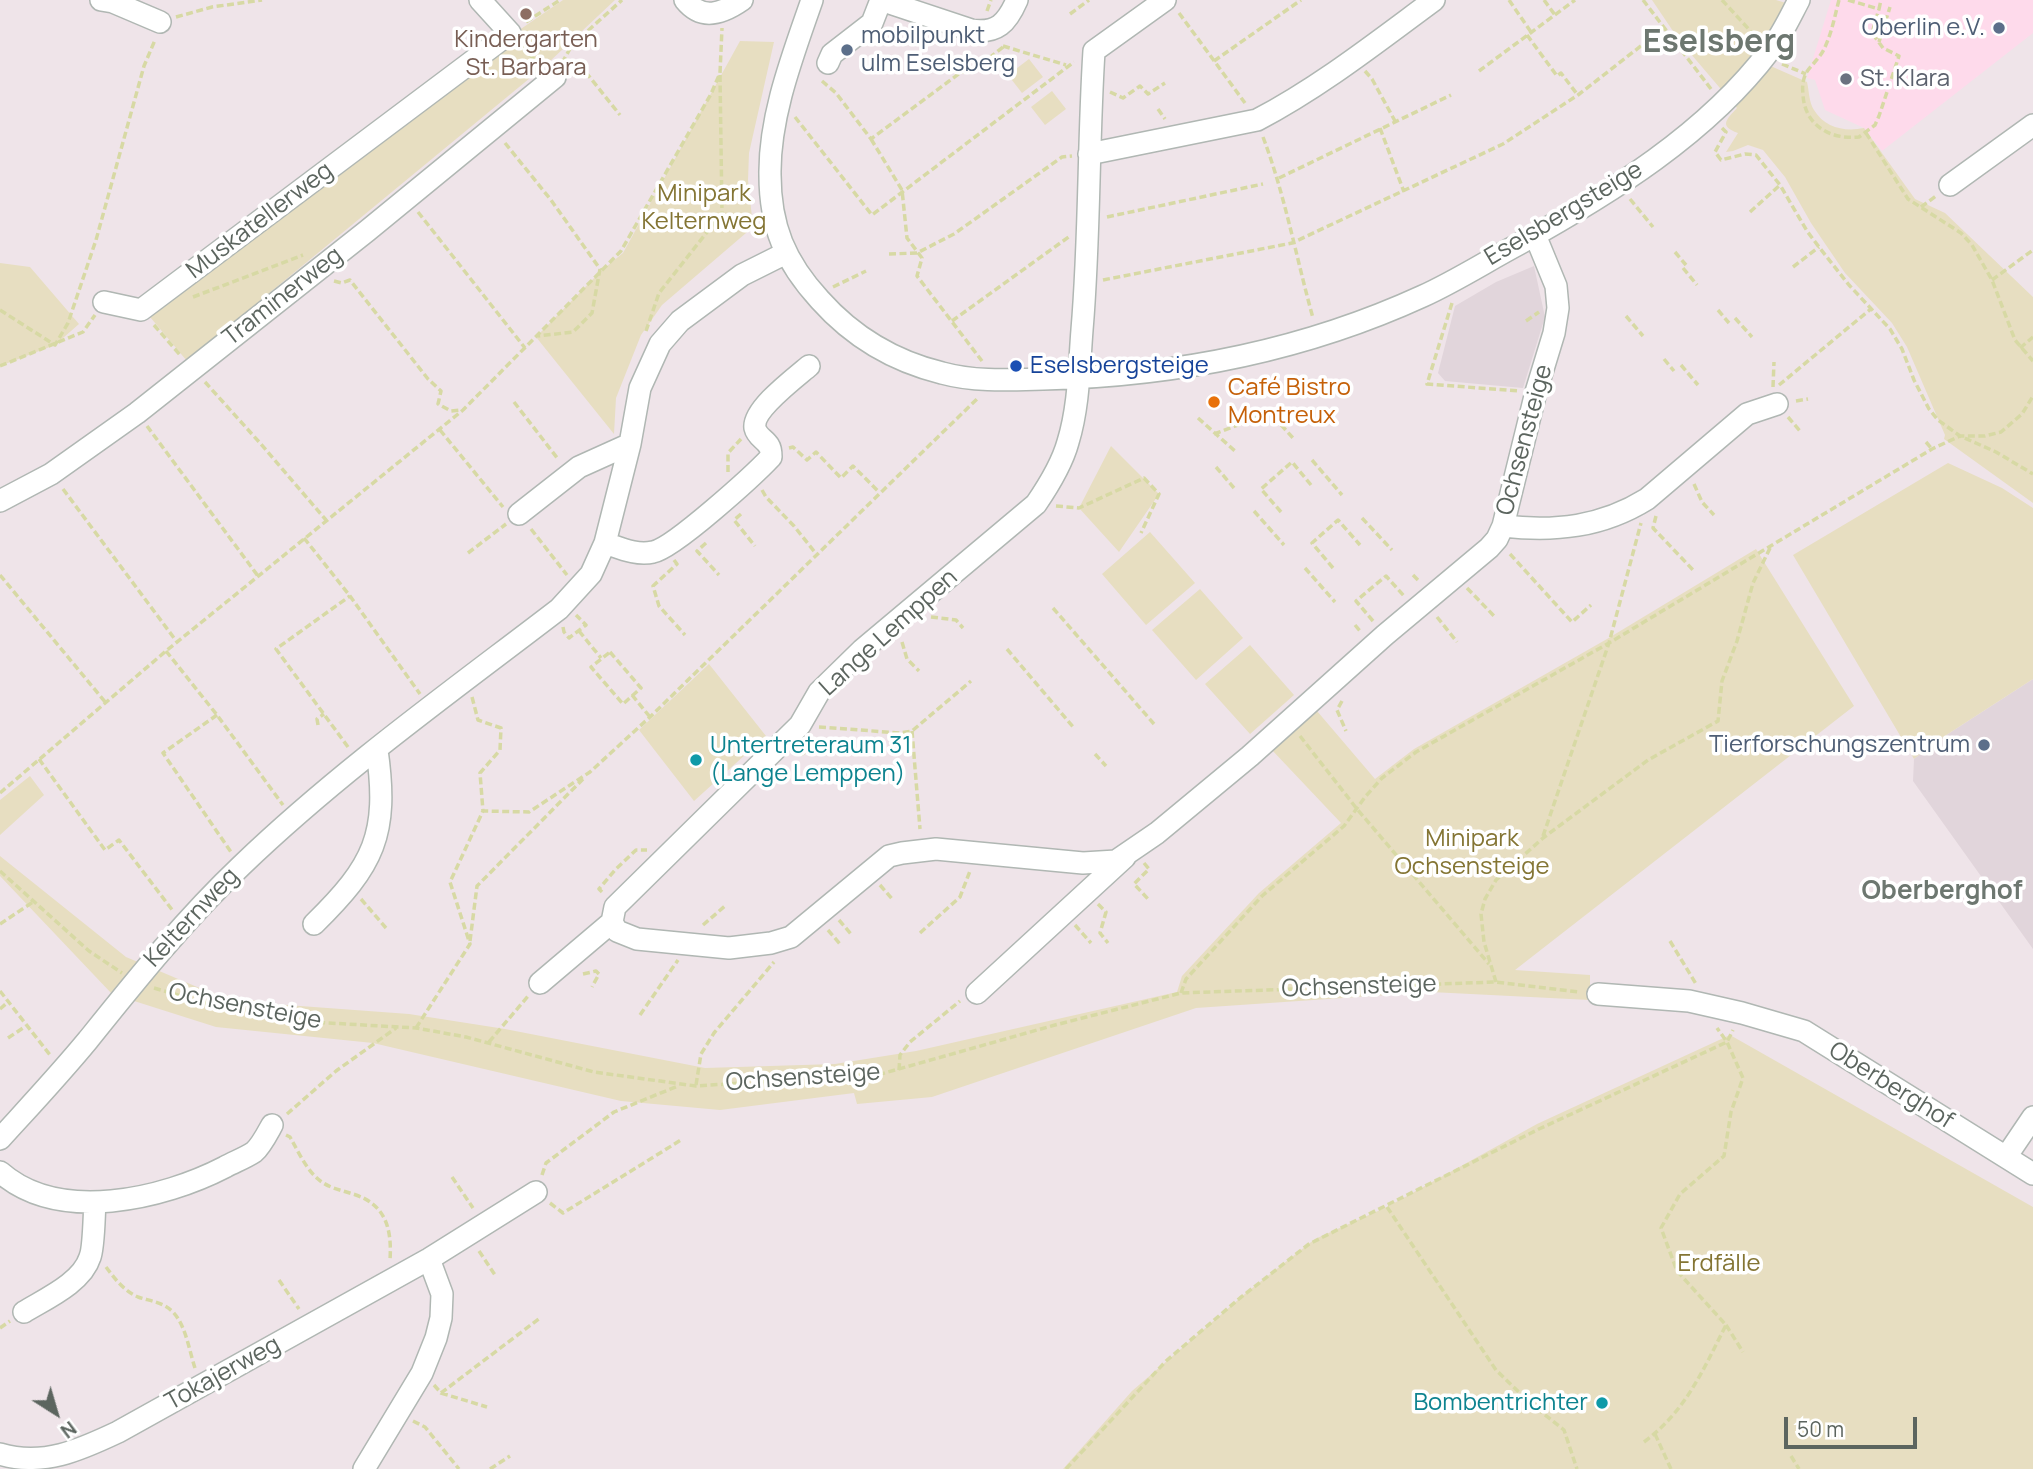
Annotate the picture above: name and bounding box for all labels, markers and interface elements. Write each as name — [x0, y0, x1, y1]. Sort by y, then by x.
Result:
marker: Kindergarten St. Barbara — [518, 6, 534, 22]
place label: Oberlin e.V. — [1862, 14, 1985, 42]
marker: Oberlin e.V. — [1991, 20, 2007, 36]
place label: mobilpunkt ulm Eselsberg — [861, 22, 1015, 78]
district label: Eselsberg — [1643, 24, 1795, 62]
place label: Kindergarten St. Barbara — [454, 26, 598, 82]
marker: mobilpunkt ulm Eselsberg — [839, 42, 855, 58]
place label: St. Klara — [1860, 65, 1950, 93]
marker: St. Klara — [1838, 71, 1854, 87]
street label: Eselsbergsteige — [1480, 156, 1648, 272]
street label: Muskatellerweg — [181, 157, 339, 285]
park label: Minipark Kelternweg — [641, 180, 767, 236]
street label: Traminerweg — [218, 241, 348, 353]
place label: Eselsbergsteige — [1030, 352, 1209, 380]
marker: Eselsbergsteige — [1008, 358, 1024, 374]
street label: Ochsensteige — [1491, 361, 1559, 519]
place label: Café Bistro Montreux — [1228, 374, 1351, 430]
marker: Café Bistro Montreux — [1206, 394, 1222, 410]
street label: Lange Lemppen — [814, 564, 964, 702]
place label: Tierforschungszentrum — [1709, 731, 1970, 759]
place label: Untertreteraum 31 (Lange Lemppen) — [710, 732, 912, 788]
marker: Tierforschungszentrum — [1976, 737, 1992, 753]
marker: Untertreteraum 31 (Lange Lemppen) — [688, 752, 704, 768]
park label: Minipark Ochsensteige — [1394, 825, 1550, 881]
street label: Kelternweg — [139, 862, 245, 974]
district label: Oberberghof — [1861, 876, 2023, 908]
street label: Ochsensteige — [1281, 970, 1437, 1004]
street label: Ochsensteige — [166, 978, 324, 1036]
street label: Oberberghof — [1823, 1036, 1959, 1136]
street label: Ochsensteige — [725, 1058, 881, 1098]
park label: Erdfälle — [1677, 1250, 1761, 1278]
street label: Tokajerweg — [161, 1331, 285, 1417]
north arrow — [21, 1378, 91, 1448]
place label: Bombentrichter — [1413, 1389, 1588, 1417]
marker: Bombentrichter — [1594, 1395, 1610, 1411]
scale bar — [1788, 1402, 1921, 1446]
text: N — [55, 1415, 82, 1444]
text: 50 m — [1797, 1415, 1844, 1443]

